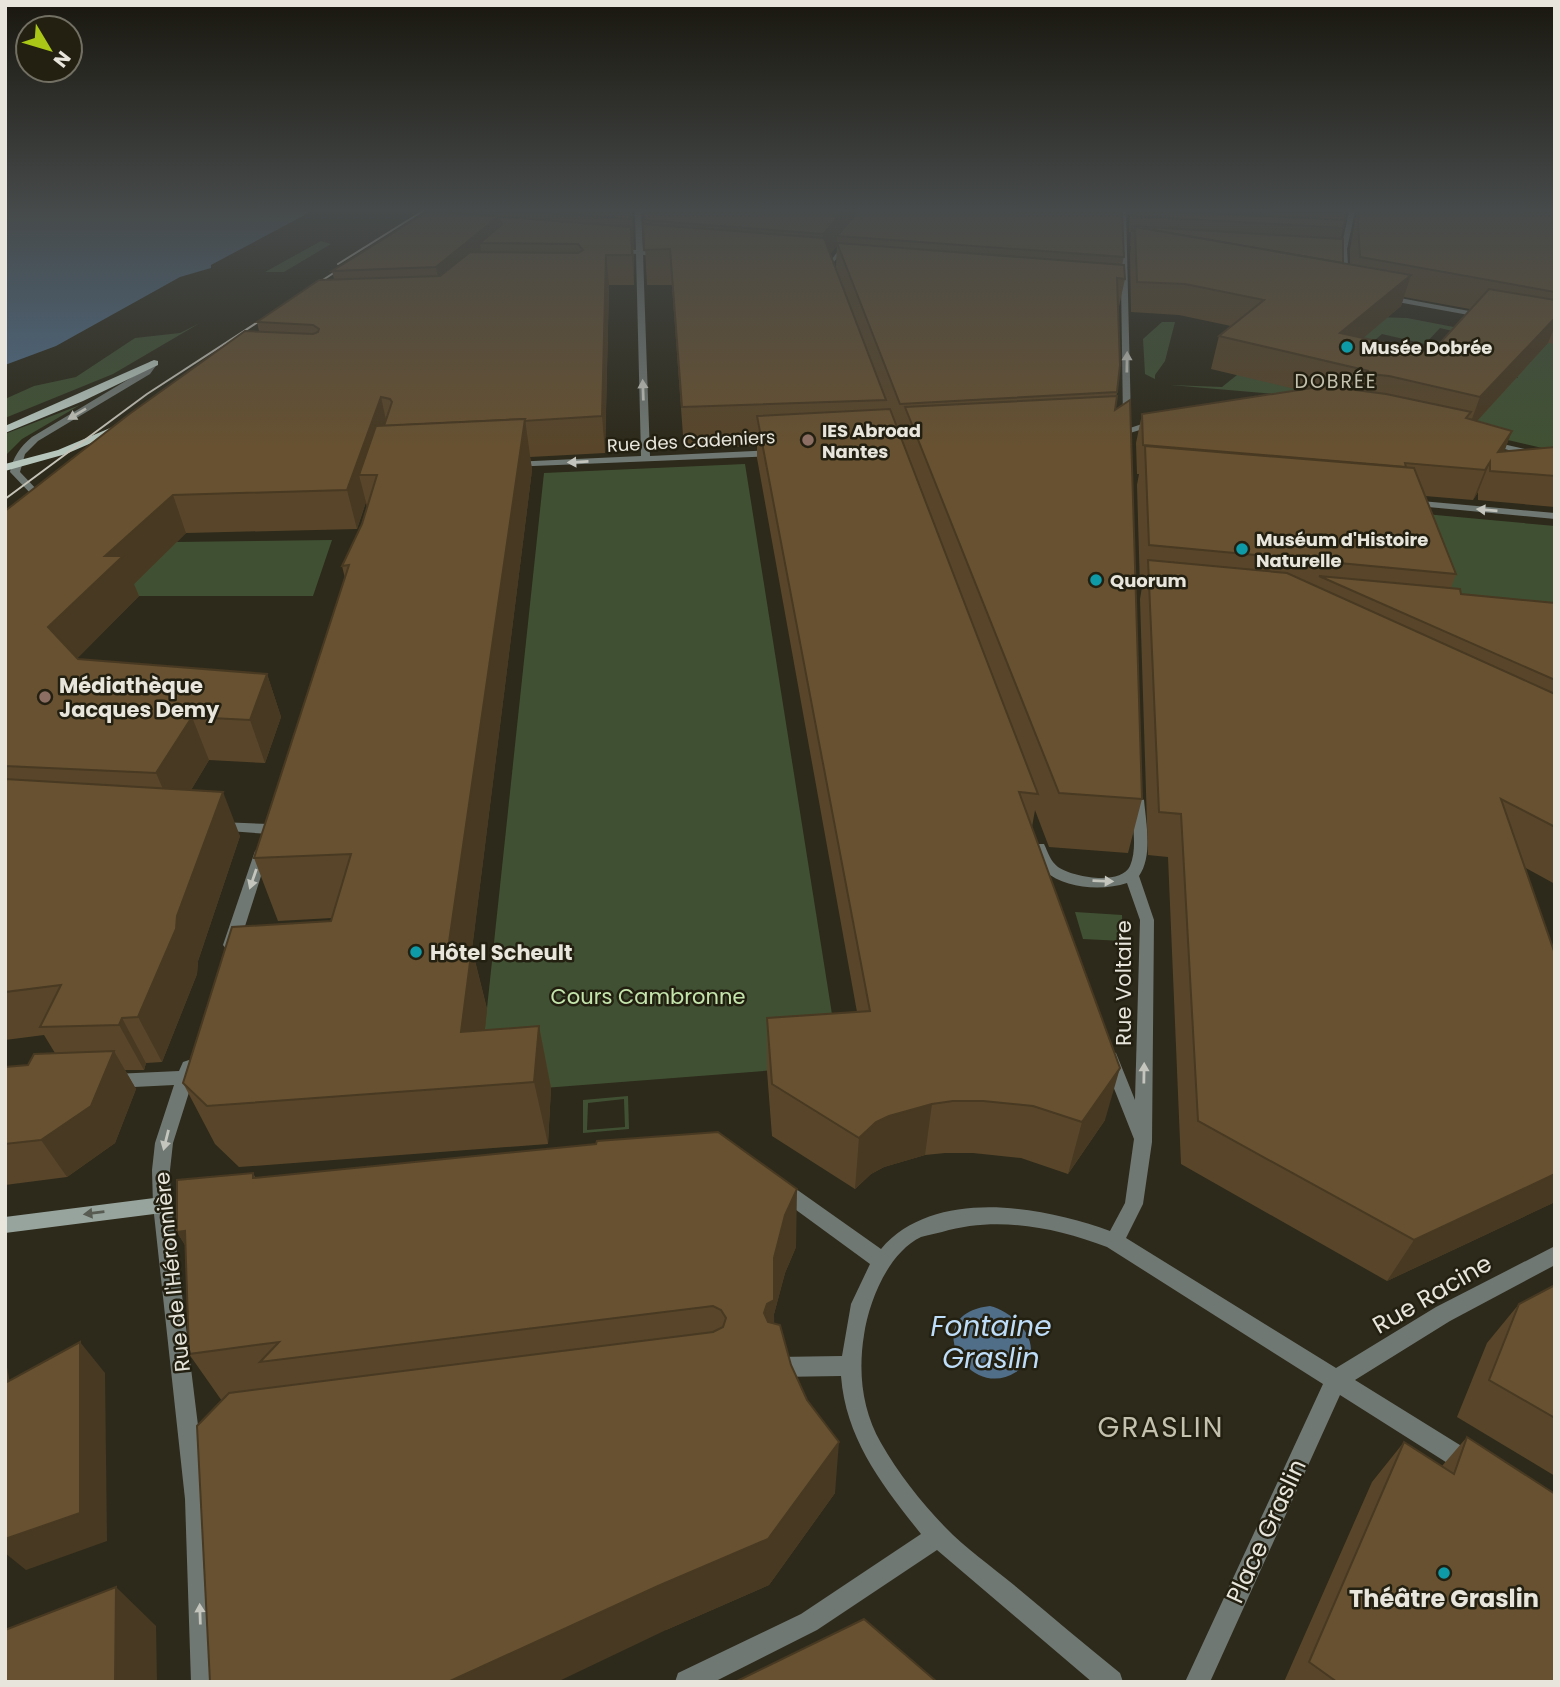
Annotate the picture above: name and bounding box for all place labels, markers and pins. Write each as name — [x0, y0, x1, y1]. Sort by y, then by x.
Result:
place label: Musée Dobrée — [1361, 335, 1492, 360]
marker: Musée Dobrée — [1339, 339, 1355, 355]
place label: IES Abroad Nantes — [822, 418, 921, 464]
marker: IES Abroad Nantes — [800, 432, 816, 448]
place label: Muséum d'Histoire Naturelle — [1256, 527, 1428, 573]
marker: Muséum d'Histoire Naturelle — [1234, 541, 1250, 557]
place label: Quorum — [1110, 568, 1187, 593]
marker: Quorum — [1088, 572, 1104, 588]
place label: Médiathèque Jacques Demy — [59, 671, 220, 724]
marker: Médiathèque Jacques Demy — [37, 689, 53, 705]
place label: Hôtel Scheult — [430, 938, 572, 967]
marker: Hôtel Scheult — [408, 944, 424, 960]
marker: Théâtre Graslin — [1436, 1565, 1452, 1581]
place label: Théâtre Graslin — [1349, 1582, 1539, 1615]

